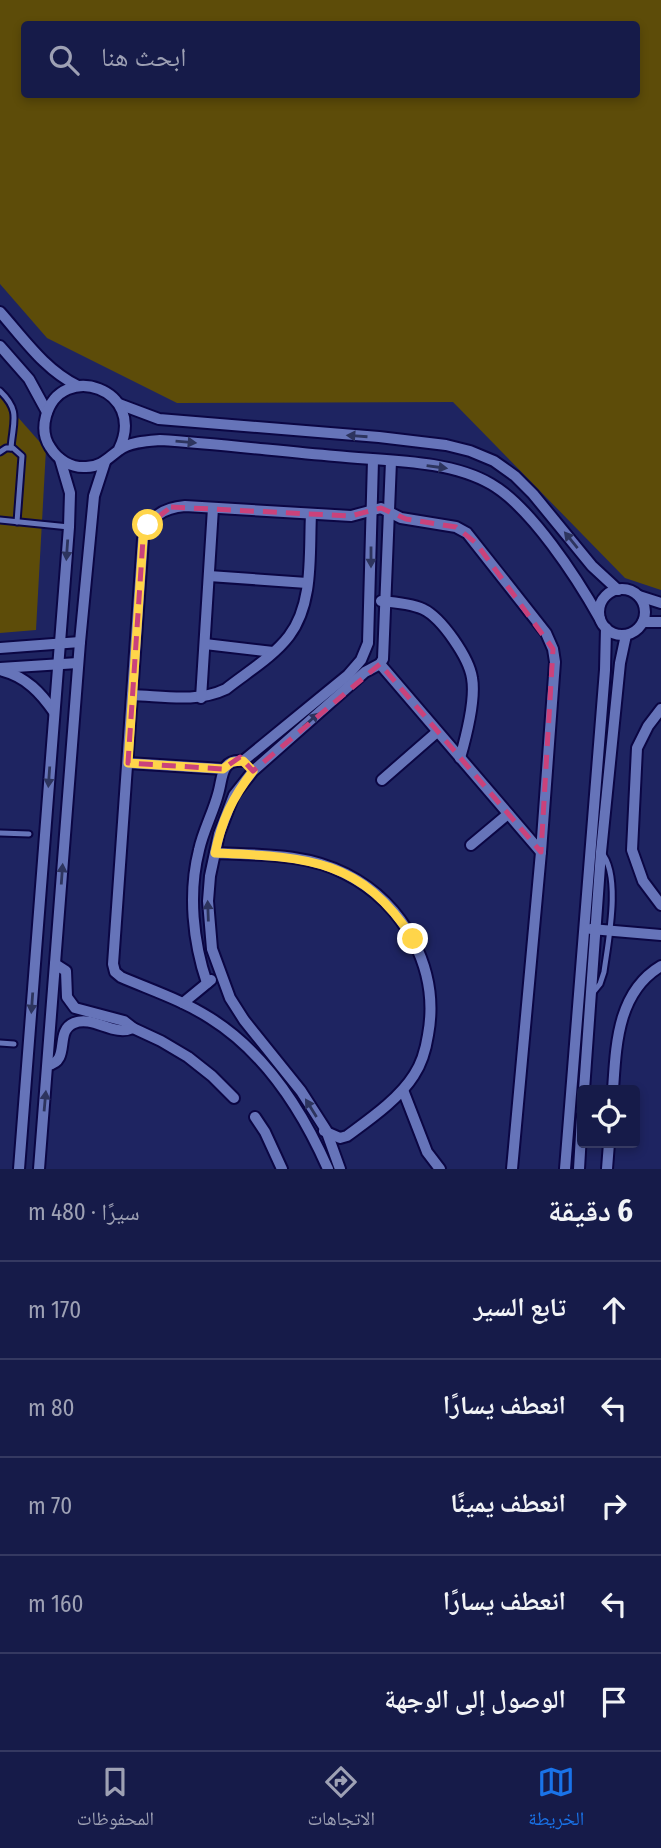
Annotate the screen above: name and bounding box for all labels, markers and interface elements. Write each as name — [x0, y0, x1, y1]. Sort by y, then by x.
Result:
search box — [21, 21, 640, 98]
icon: search — [45, 41, 83, 79]
text: ابحث هنا — [101, 42, 186, 73]
one-way arrow — [345, 430, 367, 441]
one-way arrow — [176, 437, 198, 448]
one-way arrow — [426, 461, 448, 472]
route start — [132, 509, 163, 540]
one-way arrow — [564, 532, 579, 549]
one-way arrow — [61, 539, 72, 561]
one-way arrow — [365, 547, 377, 569]
one-way arrow — [302, 712, 320, 728]
one-way arrow — [43, 766, 54, 788]
one-way arrow — [57, 863, 68, 885]
one-way arrow — [203, 900, 214, 922]
route end — [397, 923, 428, 954]
one-way arrow — [26, 993, 37, 1015]
map controls — [577, 1085, 640, 1148]
button: locate — [577, 1085, 640, 1148]
one-way arrow — [40, 1090, 51, 1112]
one-way arrow — [305, 1098, 318, 1117]
text: 6 دقيقة — [548, 1193, 633, 1229]
text: سيرًا · 480 m — [28, 1198, 140, 1226]
icon: ahead — [595, 1291, 633, 1329]
text: تابع السير — [474, 1292, 566, 1323]
text: 170 m — [28, 1296, 81, 1324]
icon: left — [595, 1389, 633, 1427]
text: انعطف يسارًا — [443, 1390, 566, 1421]
text: 80 m — [28, 1394, 75, 1422]
icon: right — [595, 1487, 633, 1525]
text: انعطف يمينًا — [450, 1488, 566, 1519]
text: 70 m — [28, 1492, 72, 1520]
icon: left — [595, 1585, 633, 1623]
text: انعطف يسارًا — [443, 1586, 566, 1617]
text: 160 m — [28, 1590, 83, 1618]
icon: arrive — [595, 1683, 633, 1721]
text: الوصول إلى الوجهة — [384, 1684, 566, 1715]
tab: المحفوظات — [77, 1763, 154, 1837]
tab: الاتجاهات — [307, 1763, 375, 1837]
tab: الخريطة — [528, 1763, 584, 1837]

